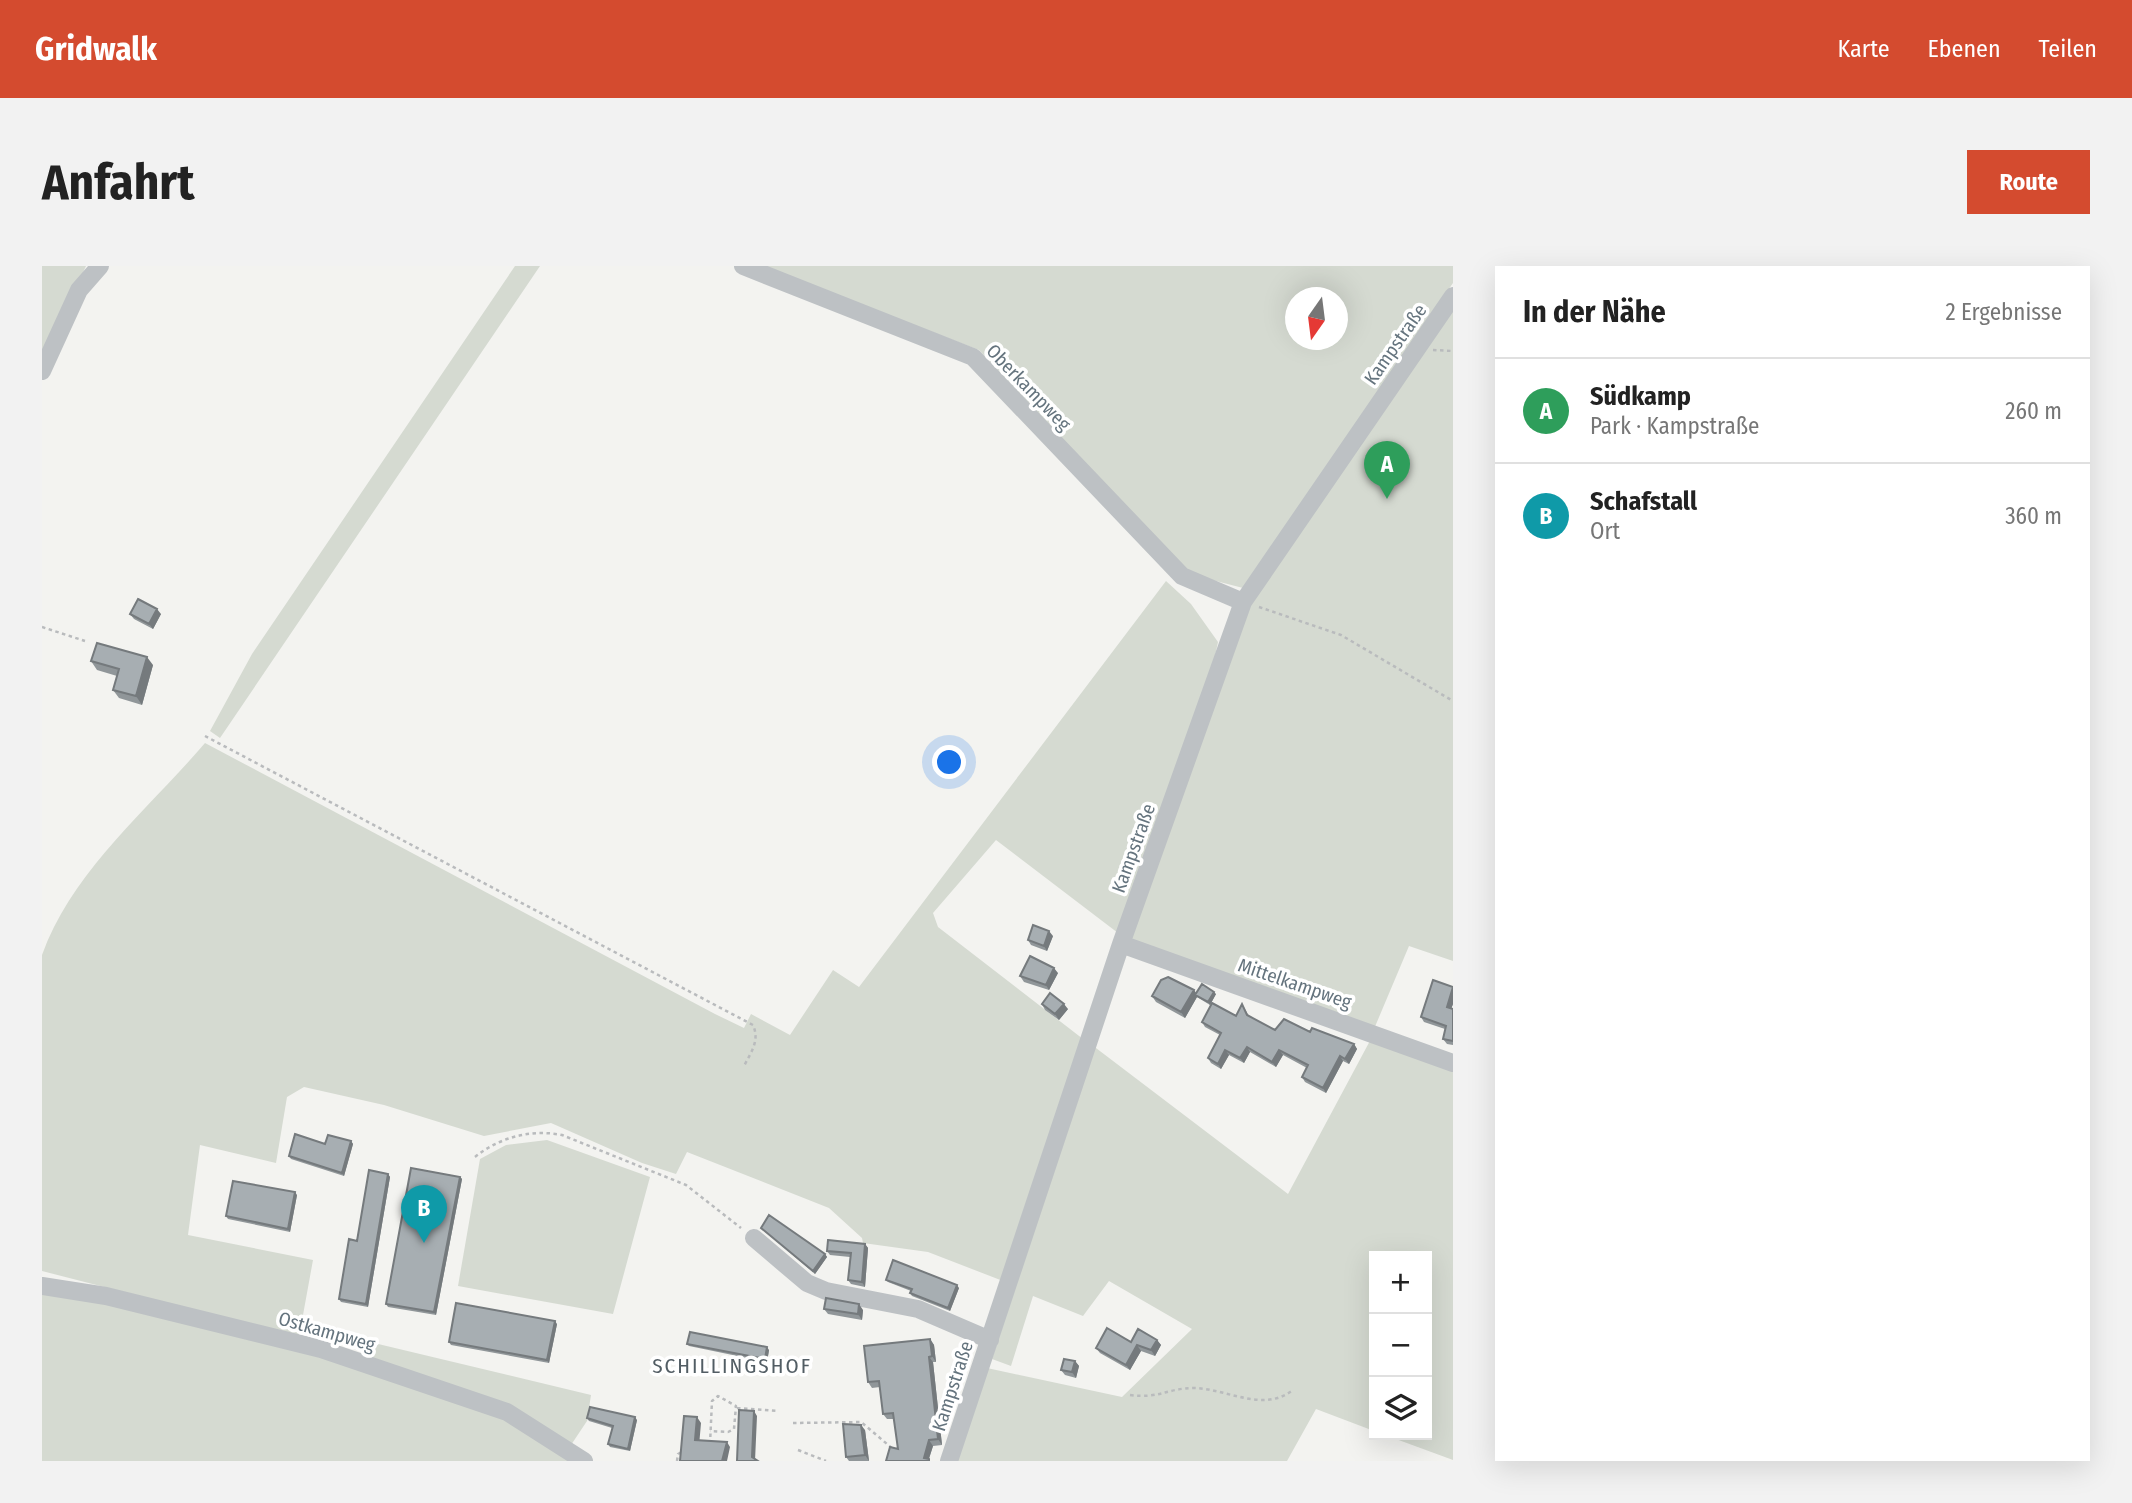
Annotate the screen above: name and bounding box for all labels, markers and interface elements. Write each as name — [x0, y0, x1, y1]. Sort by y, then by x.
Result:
text: Gridwalk — [35, 29, 157, 69]
text: Karte — [1838, 35, 1890, 63]
text: Ebenen — [1928, 35, 2001, 63]
text: Teilen — [2039, 35, 2097, 63]
button: Route — [1967, 150, 2090, 214]
text: Anfahrt — [42, 153, 195, 212]
north arrow — [1285, 287, 1348, 350]
text: In der Nähe — [1523, 294, 1666, 330]
text: 2 Ergebnisse — [1945, 298, 2062, 326]
street label: Kampstraße — [1359, 300, 1432, 389]
street label: Oberkampweg — [982, 339, 1076, 435]
text: Südkamp — [1590, 381, 1691, 412]
text: A — [1540, 397, 1552, 425]
text: 260 m — [2005, 397, 2062, 425]
text: Park · Kampstraße — [1590, 412, 1759, 440]
pin: A — [1364, 441, 1410, 499]
text: Schafstall — [1590, 486, 1697, 517]
text: B — [1540, 502, 1552, 530]
text: 360 m — [2005, 502, 2062, 530]
text: Ort — [1590, 517, 1620, 545]
your location — [932, 745, 966, 779]
street label: Kampstraße — [1107, 800, 1160, 896]
street label: Mittelkampweg — [1235, 953, 1355, 1014]
pin: B — [401, 1185, 447, 1243]
map controls — [1369, 1251, 1432, 1440]
button: + — [1369, 1251, 1432, 1314]
street label: Ostkampweg — [276, 1307, 378, 1356]
button: − — [1369, 1314, 1432, 1377]
street label: Kampstraße — [927, 1338, 978, 1434]
district label: SCHILLINGSHOF — [652, 1353, 812, 1379]
button: layers — [1369, 1377, 1432, 1440]

